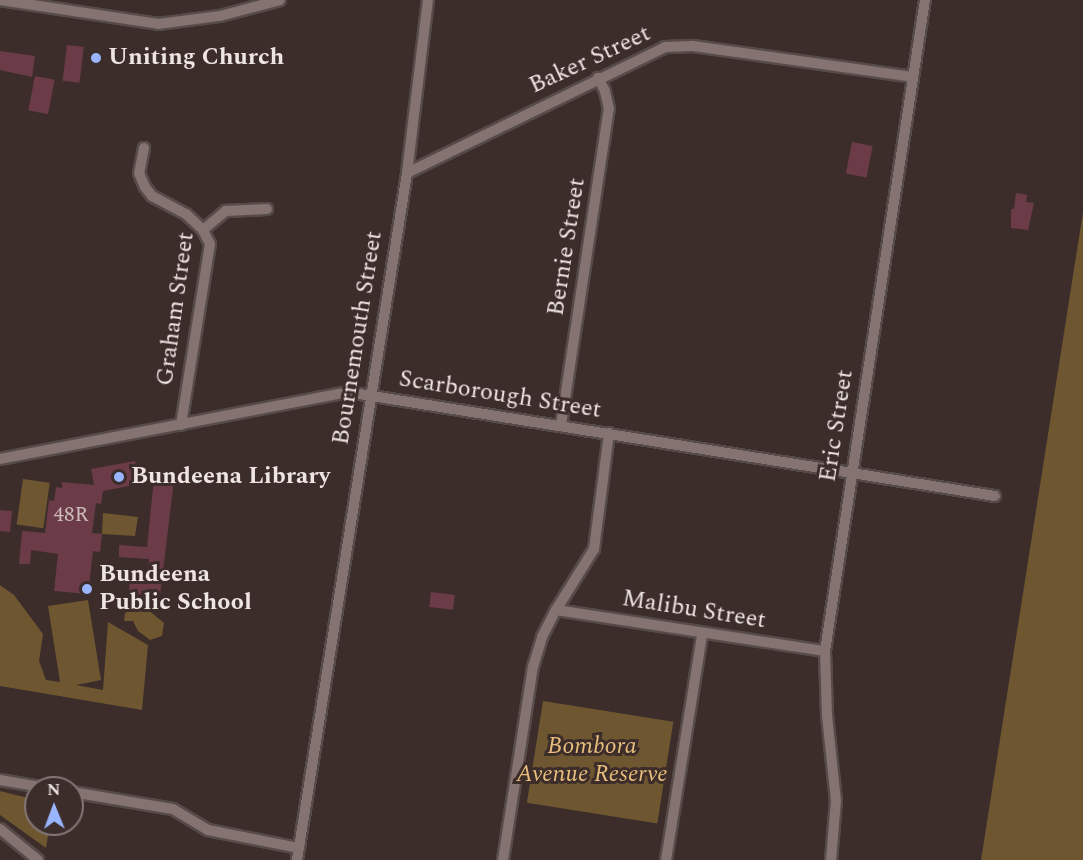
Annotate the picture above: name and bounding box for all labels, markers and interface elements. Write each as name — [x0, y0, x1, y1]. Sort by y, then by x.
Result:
street label: Baker Street — [525, 19, 655, 101]
place label: Uniting Church — [108, 44, 284, 72]
marker: Uniting Church — [89, 51, 103, 65]
street label: Bernie Street — [542, 176, 592, 318]
street label: Bournemouth Street — [327, 229, 389, 447]
street label: Graham Street — [151, 230, 201, 388]
street label: Scarborough Street — [397, 365, 603, 425]
street label: Eric Street — [814, 368, 860, 484]
place label: Bundeena Library — [131, 463, 330, 491]
marker: Bundeena Library — [112, 470, 126, 484]
house number: 48R — [54, 502, 88, 528]
place label: Bundeena Public School — [99, 561, 252, 617]
marker: Bundeena Public School — [80, 582, 94, 596]
street label: Malibu Street — [620, 584, 768, 636]
park label: Bombora Avenue Reserve — [516, 733, 668, 789]
north arrow — [24, 776, 84, 836]
text: N — [47, 778, 60, 802]

